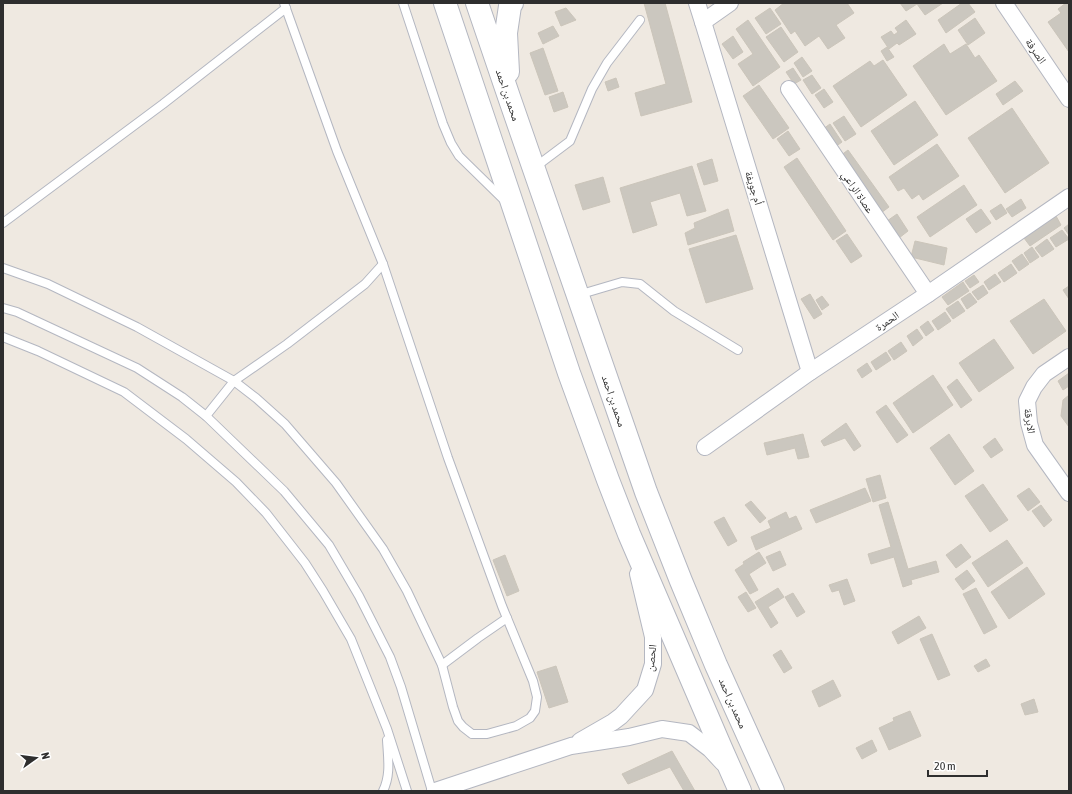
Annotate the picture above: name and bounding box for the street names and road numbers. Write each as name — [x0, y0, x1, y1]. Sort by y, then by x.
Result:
street label: الصرفة — [1023, 36, 1049, 66]
street label: محمد بن احمد — [493, 68, 522, 123]
street label: أم جويفة — [742, 169, 766, 207]
street label: عصاة الراعي — [837, 169, 877, 217]
street label: الحمرة — [873, 309, 901, 333]
street label: محمد بن احمد — [599, 374, 628, 429]
street label: الابرقة — [1022, 408, 1038, 435]
street label: الحصن — [644, 644, 659, 672]
street label: محمد بن احمد — [716, 676, 749, 730]

